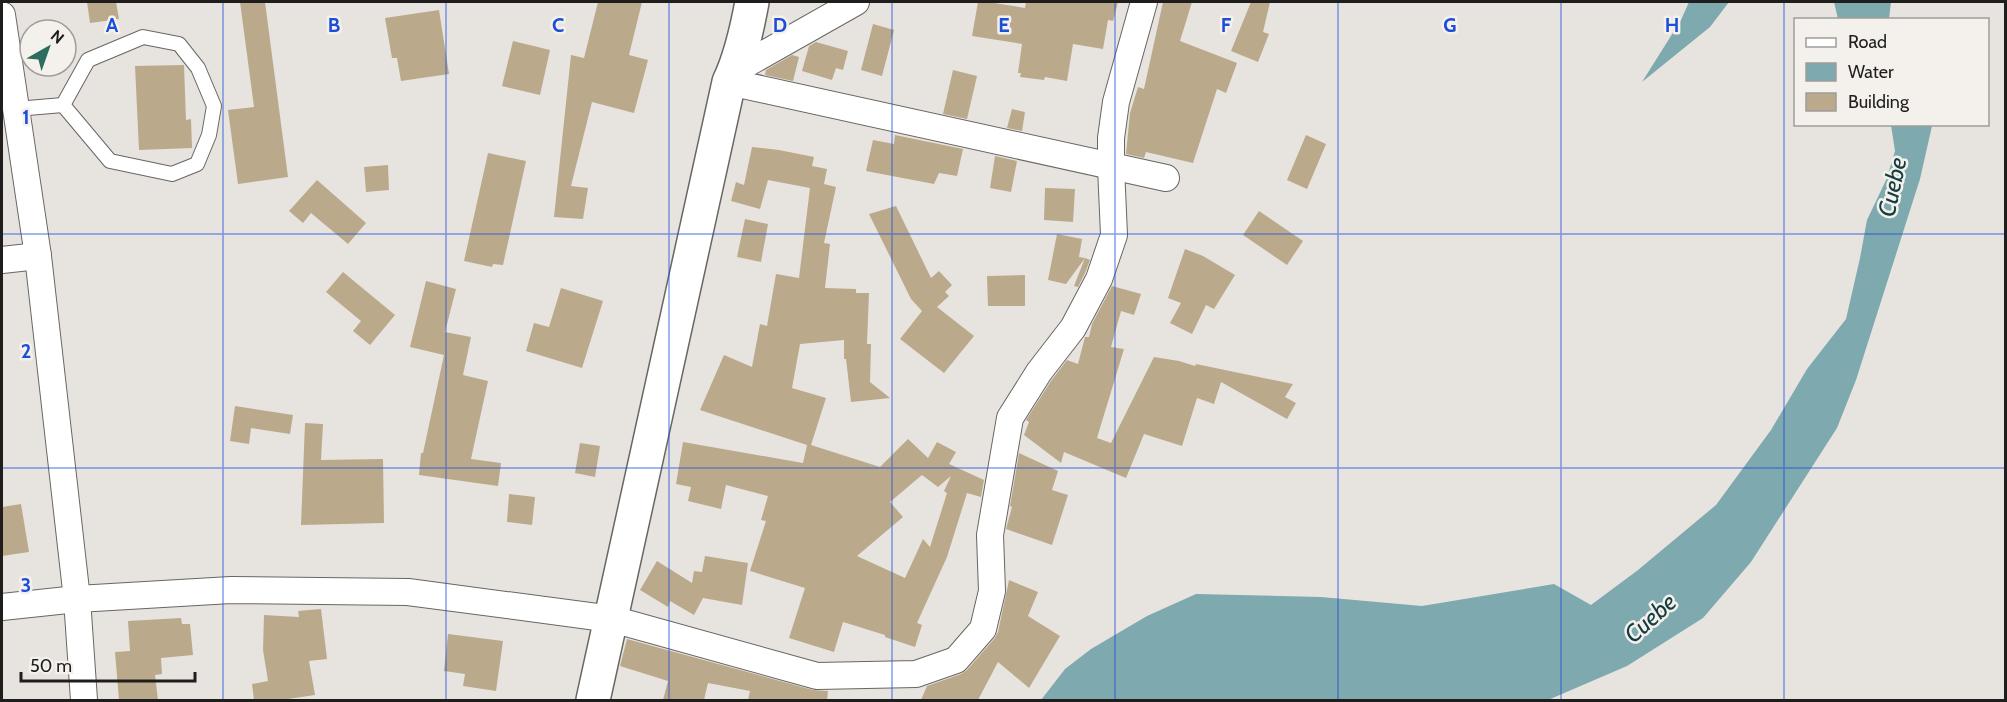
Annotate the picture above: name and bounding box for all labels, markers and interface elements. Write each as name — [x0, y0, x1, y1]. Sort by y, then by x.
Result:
text: A — [106, 13, 119, 37]
text: B — [328, 13, 340, 37]
text: C — [552, 13, 564, 37]
text: D — [773, 13, 787, 37]
text: E — [998, 13, 1010, 37]
text: F — [1221, 13, 1232, 37]
text: G — [1443, 13, 1457, 37]
text: H — [1665, 13, 1679, 37]
north arrow — [18, 18, 78, 78]
legend — [1794, 18, 1989, 126]
text: N — [47, 26, 68, 48]
text: Road — [1848, 31, 1887, 53]
text: Water — [1848, 61, 1894, 83]
text: Building — [1848, 91, 1910, 113]
text: 1 — [22, 105, 30, 129]
water label: Cuebe — [1872, 155, 1912, 219]
text: 2 — [21, 339, 31, 363]
text: 3 — [21, 573, 31, 597]
water label: Cuebe — [1618, 587, 1682, 649]
scale bar — [21, 645, 195, 683]
text: 50 m — [30, 655, 72, 677]

